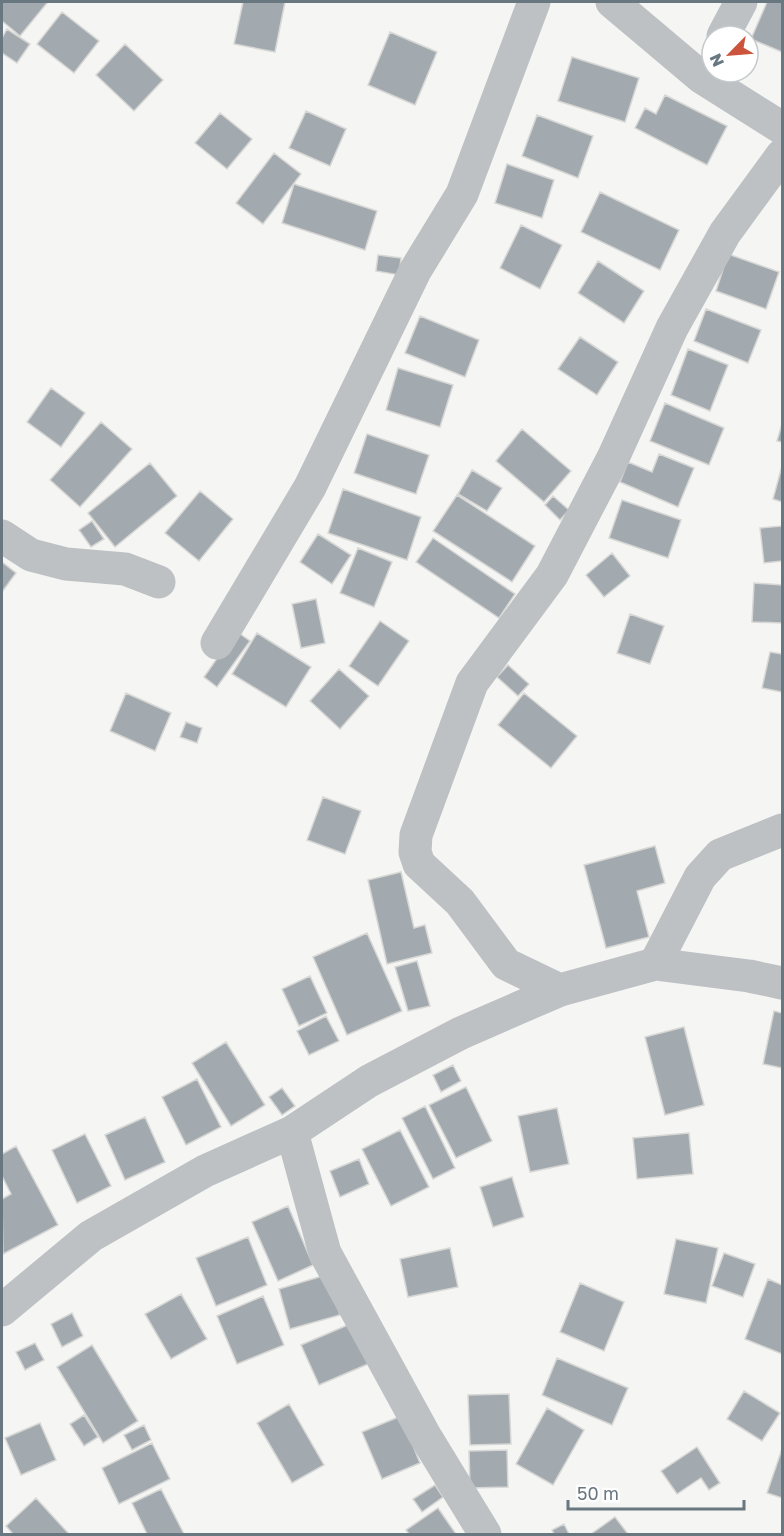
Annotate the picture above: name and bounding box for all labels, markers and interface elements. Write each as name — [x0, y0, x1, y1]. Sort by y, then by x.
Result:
north arrow — [700, 24, 760, 84]
text: N — [705, 51, 728, 70]
scale bar — [568, 1473, 744, 1511]
text: 50 m — [577, 1482, 619, 1504]

